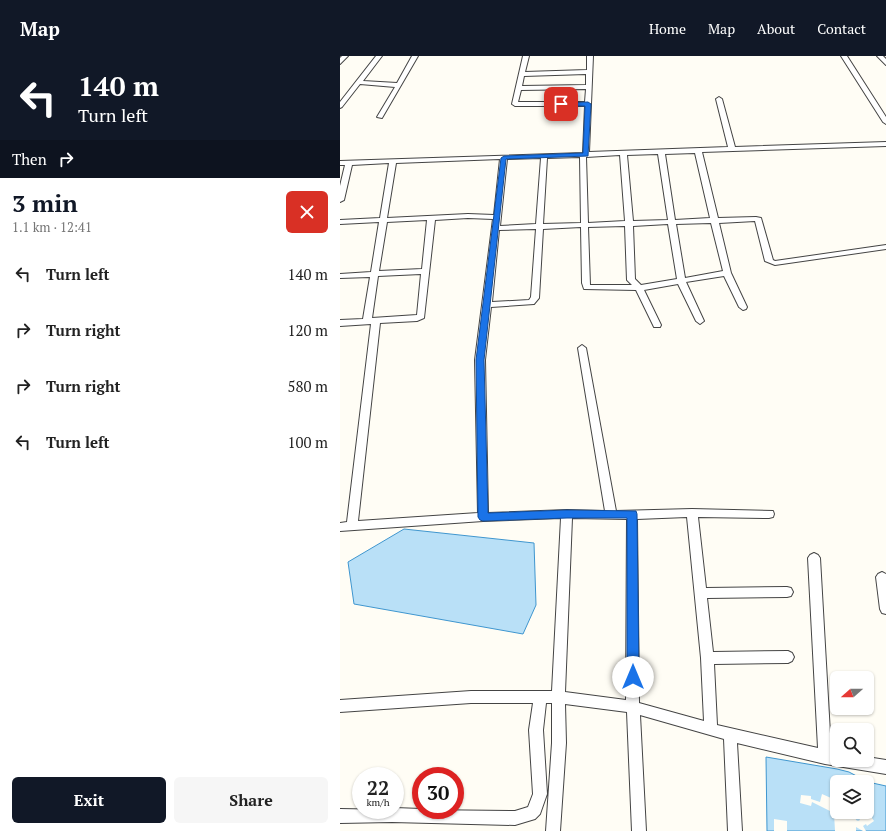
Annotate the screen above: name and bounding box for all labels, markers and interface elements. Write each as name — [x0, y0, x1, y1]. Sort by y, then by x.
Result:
text: Map — [20, 16, 60, 41]
text: Home — [649, 19, 686, 38]
text: Map — [708, 19, 735, 38]
text: About — [757, 19, 795, 38]
text: Contact — [817, 19, 866, 38]
text: 140 m — [78, 67, 159, 104]
icon: left — [12, 72, 64, 124]
pin — [544, 87, 578, 121]
icon: arrive — [550, 93, 572, 115]
text: Turn left — [78, 103, 148, 127]
icon: right — [55, 148, 77, 170]
text: Then — [12, 149, 47, 169]
text: 3 min — [12, 187, 78, 219]
button: close — [286, 191, 328, 233]
text: 1.1 km · 12:41 — [12, 218, 92, 236]
icon: left — [12, 263, 34, 285]
text: Turn left — [46, 264, 110, 284]
text: 140 m — [287, 264, 328, 284]
icon: right — [12, 319, 34, 341]
text: Turn right — [46, 320, 121, 340]
text: 120 m — [287, 320, 328, 340]
icon: right — [12, 375, 34, 397]
text: Turn right — [46, 376, 121, 396]
text: 580 m — [287, 376, 328, 396]
icon: left — [12, 431, 34, 453]
text: Turn left — [46, 432, 110, 452]
text: 100 m — [287, 432, 328, 452]
position arrow — [612, 656, 654, 698]
north arrow — [830, 671, 874, 715]
map controls — [830, 671, 874, 819]
button: search — [830, 723, 874, 767]
speed limit sign: 30 — [412, 767, 464, 819]
text: 22 — [367, 774, 389, 801]
button: layers — [830, 775, 874, 819]
button: Exit — [12, 777, 166, 823]
button: Share — [174, 777, 328, 823]
text: km/h — [366, 796, 390, 809]

